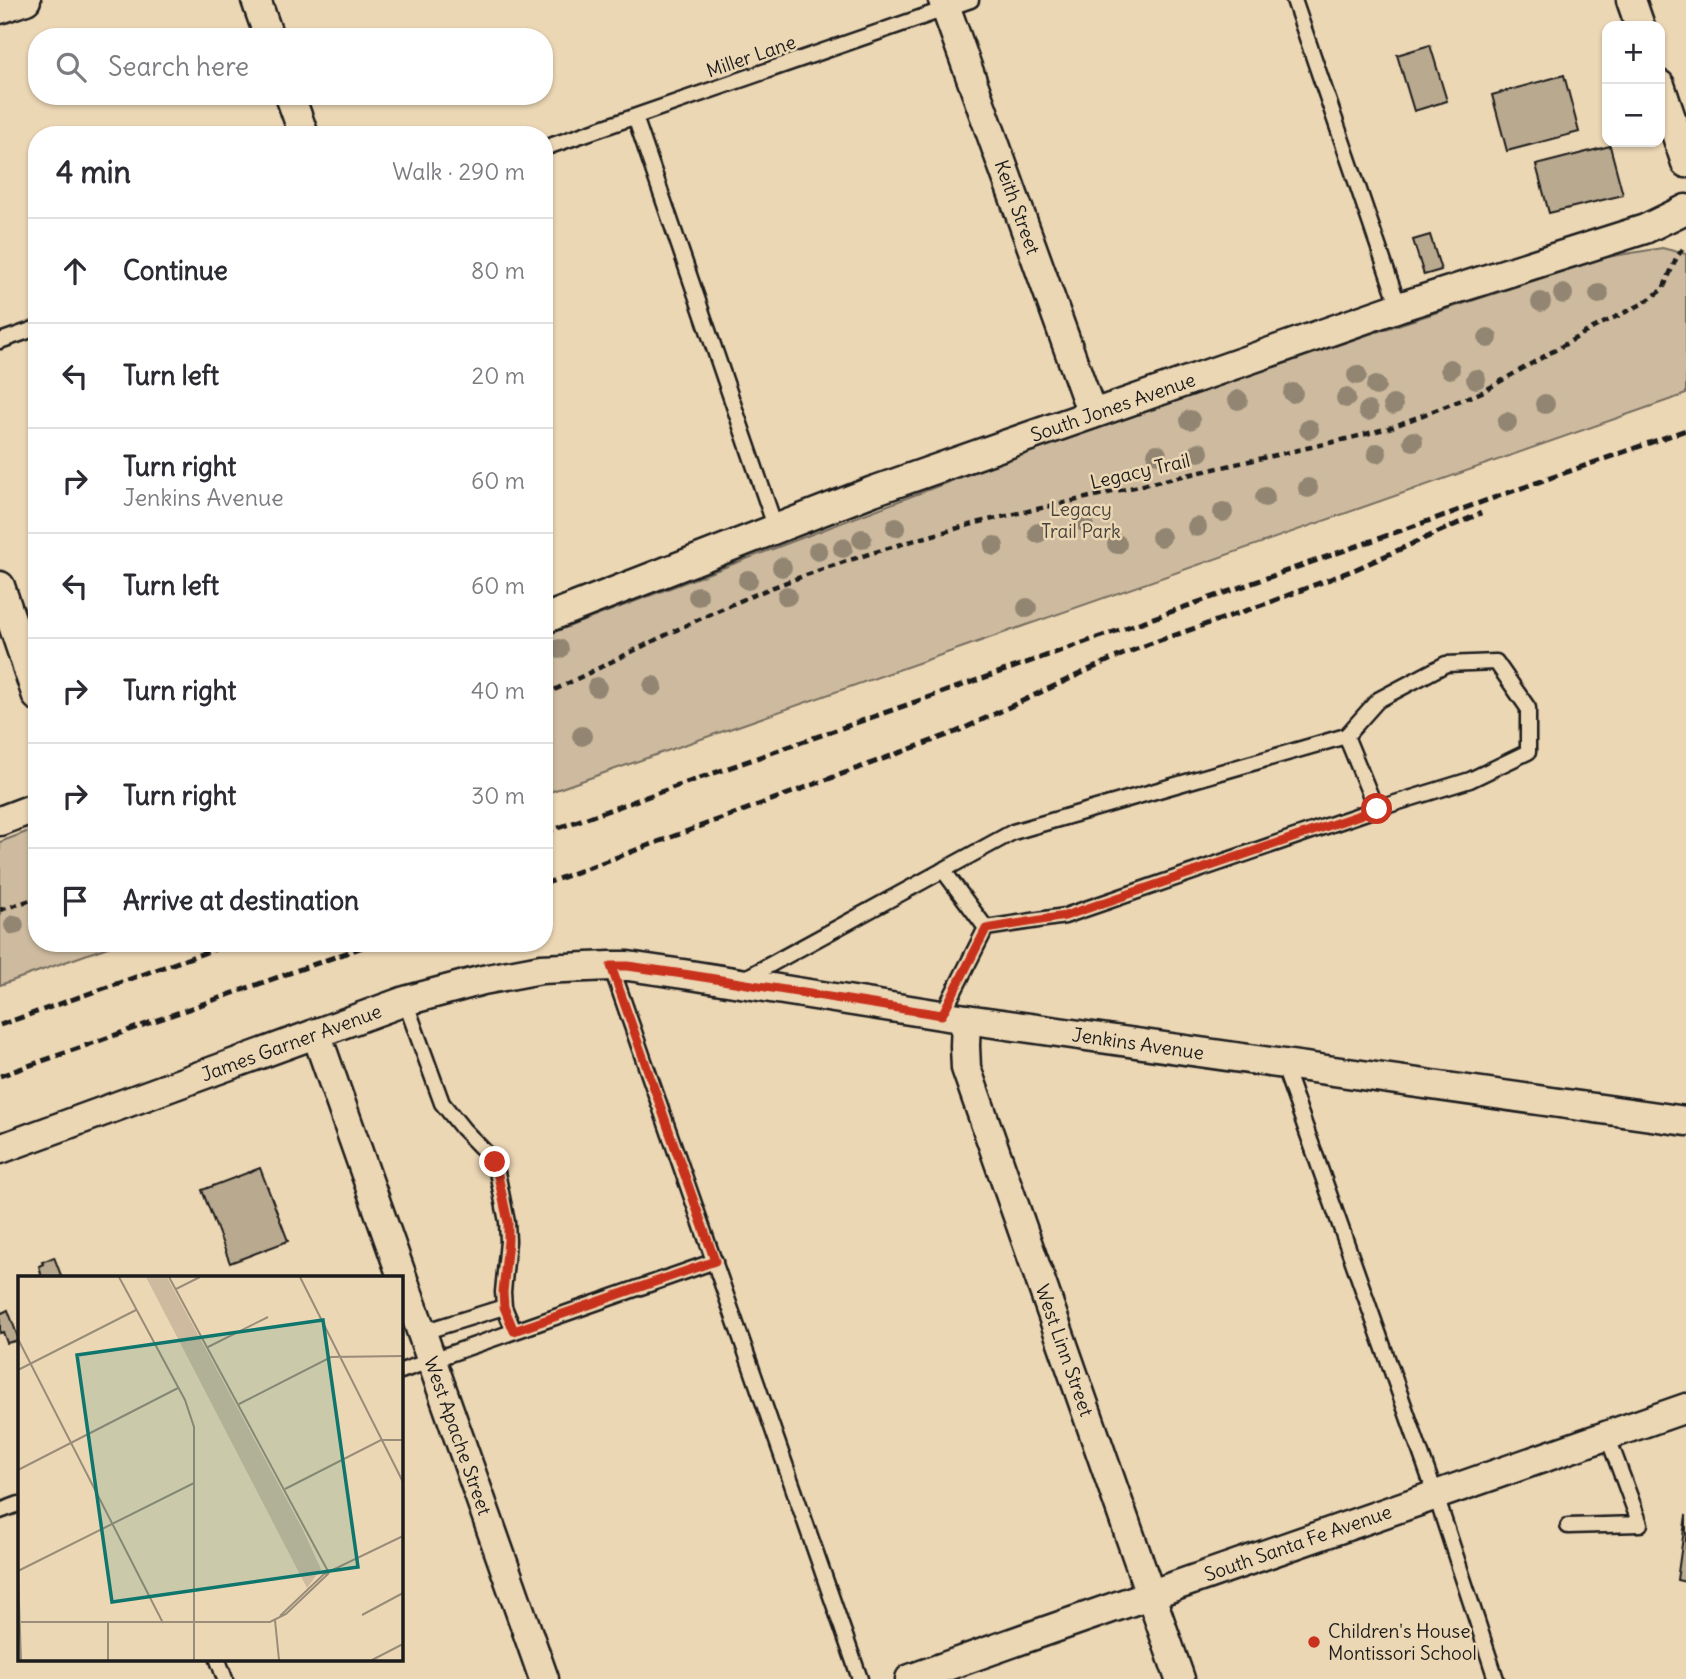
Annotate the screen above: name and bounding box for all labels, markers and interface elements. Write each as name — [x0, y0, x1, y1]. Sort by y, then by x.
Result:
map controls — [1602, 21, 1665, 147]
button: + — [1602, 21, 1665, 84]
search box — [28, 28, 553, 105]
street label: Miller Lane — [703, 30, 799, 82]
icon: search — [52, 48, 90, 86]
text: Search here — [108, 50, 249, 83]
button: − — [1602, 84, 1665, 147]
text: 4 min — [56, 153, 131, 191]
text: Walk · 290 m — [392, 157, 525, 186]
street label: Keith Street — [990, 157, 1045, 257]
icon: ahead — [56, 252, 94, 290]
text: Continue — [123, 254, 228, 287]
text: 80 m — [471, 256, 525, 285]
icon: left — [56, 357, 94, 395]
text: Turn left — [123, 359, 219, 392]
text: 20 m — [472, 361, 525, 390]
street label: South Jones Avenue — [1027, 367, 1198, 447]
street label: Legacy Trail — [1088, 448, 1192, 494]
text: Turn right — [123, 450, 236, 483]
icon: right — [56, 462, 94, 500]
text: 60 m — [471, 466, 525, 495]
text: Jenkins Avenue — [123, 483, 284, 512]
park label: Legacy Trail Park — [1041, 497, 1121, 543]
icon: left — [56, 567, 94, 605]
text: Turn left — [123, 569, 219, 602]
text: 60 m — [471, 571, 525, 600]
icon: right — [56, 672, 94, 710]
text: Turn right — [123, 674, 236, 707]
text: 40 m — [471, 676, 525, 705]
icon: right — [56, 777, 94, 815]
text: Turn right — [123, 779, 236, 812]
text: 30 m — [471, 781, 525, 810]
route start — [1361, 793, 1392, 824]
icon: arrive — [56, 882, 94, 920]
text: Arrive at destination — [123, 884, 359, 917]
street label: James Garner Avenue — [198, 999, 385, 1087]
street label: Jenkins Avenue — [1071, 1022, 1206, 1065]
route end — [479, 1146, 510, 1177]
inset map — [18, 1276, 402, 1662]
street label: West Linn Street — [1031, 1281, 1099, 1419]
street label: West Apache Street — [419, 1353, 497, 1518]
street label: South Santa Fe Avenue — [1201, 1499, 1395, 1586]
place label: Children's House Montissori School — [1328, 1619, 1477, 1665]
marker: Children's House Montissori School — [1306, 1634, 1322, 1650]

